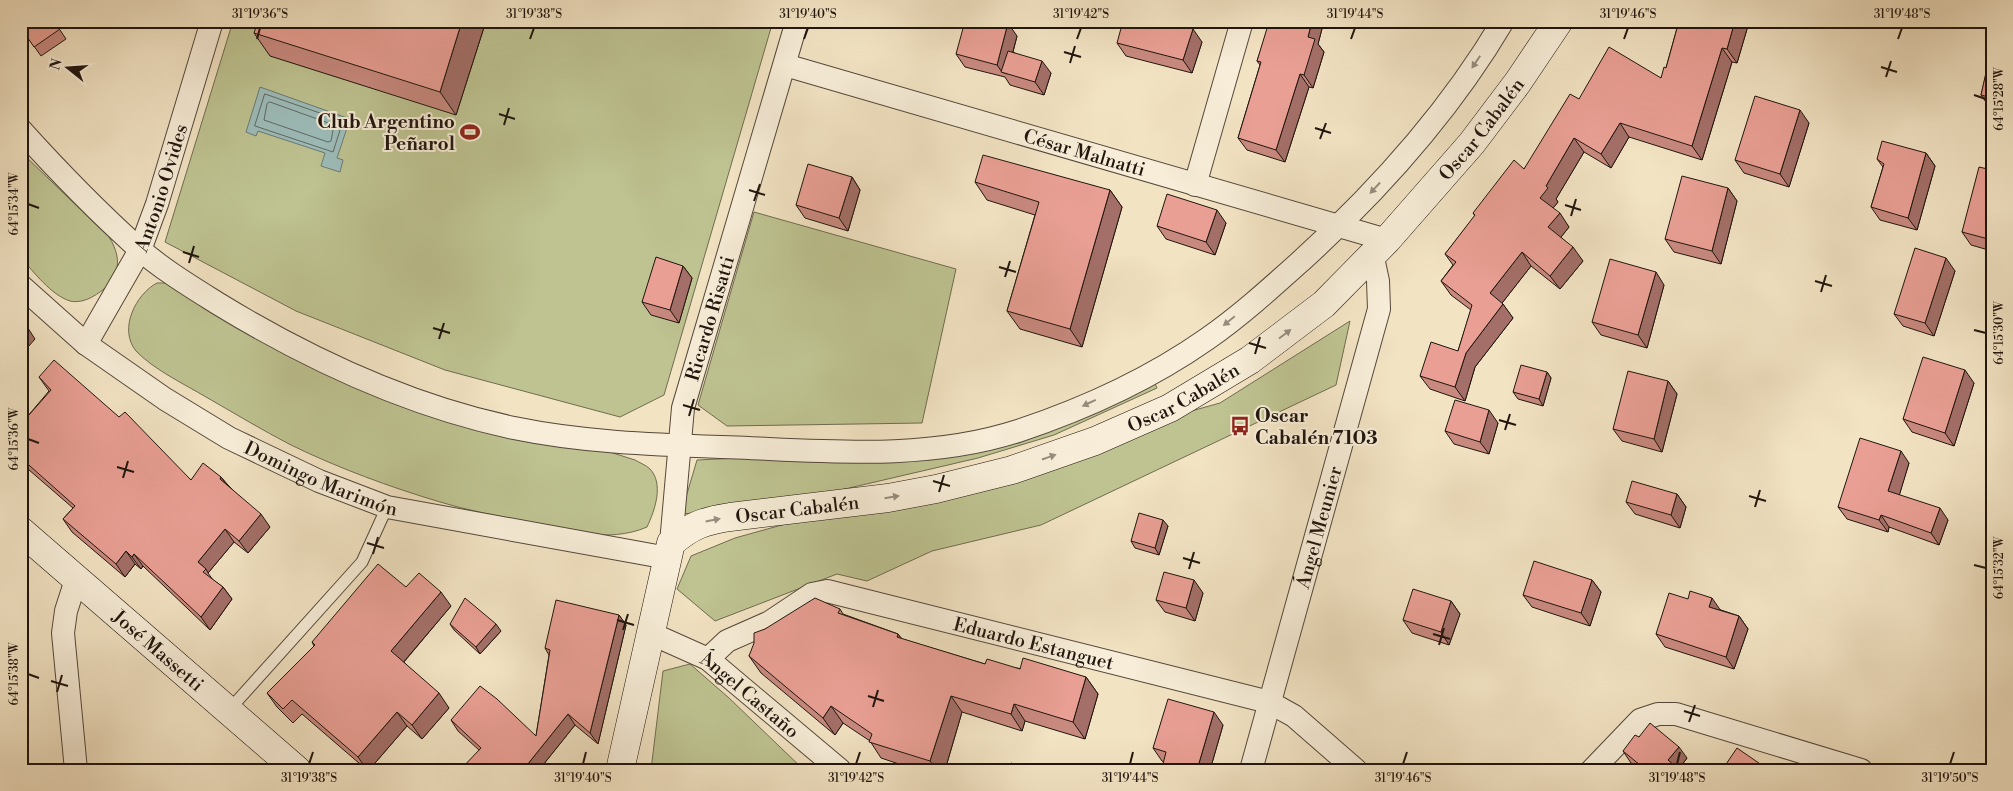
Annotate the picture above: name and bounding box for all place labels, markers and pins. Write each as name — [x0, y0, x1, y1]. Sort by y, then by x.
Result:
place label: Club Argentino Peñarol — [317, 110, 455, 156]
sports icon: Club Argentino Peñarol — [459, 121, 481, 143]
place label: Oscar Cabalén 7103 — [1255, 404, 1378, 450]
bus stop icon: Oscar Cabalén 7103 — [1229, 415, 1251, 437]

